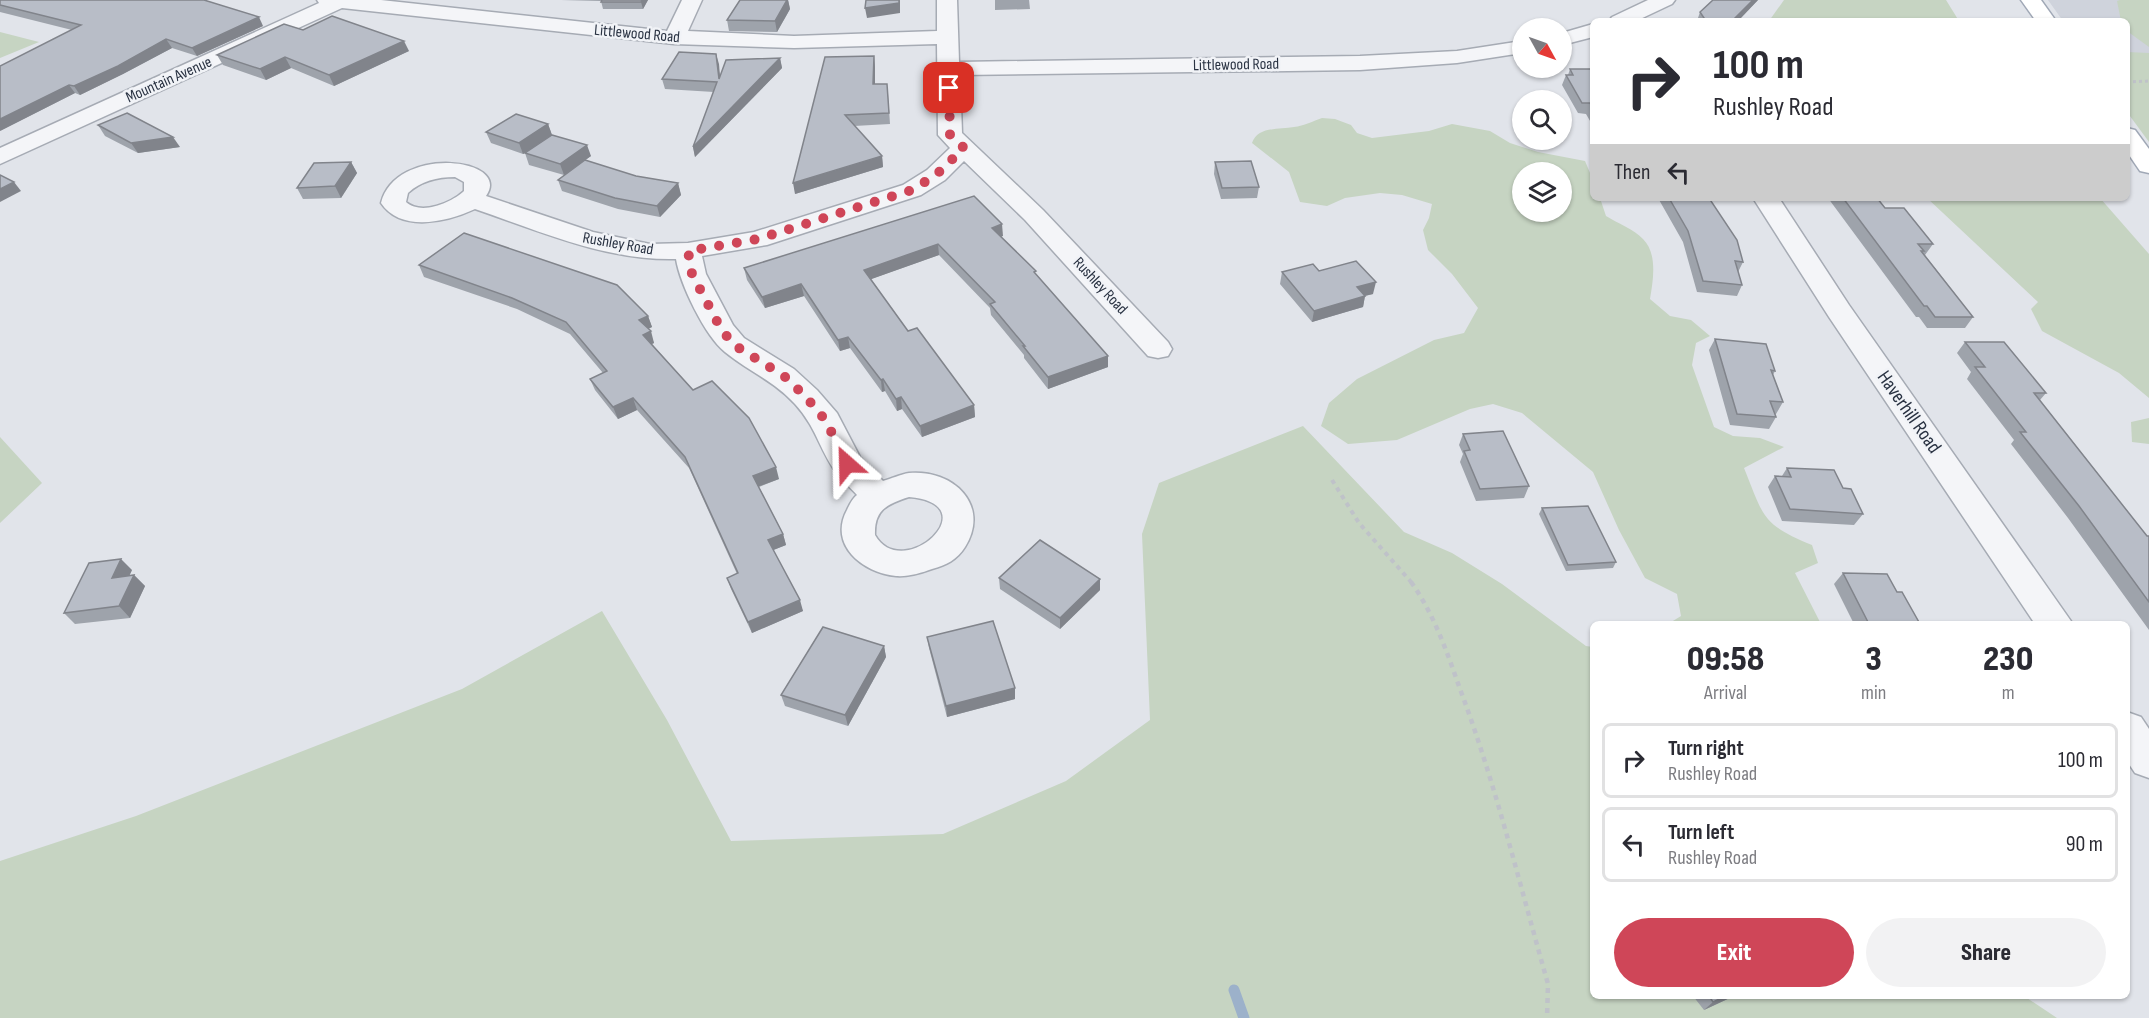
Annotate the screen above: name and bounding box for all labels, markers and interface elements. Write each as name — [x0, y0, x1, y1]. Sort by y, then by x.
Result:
north arrow — [1512, 18, 1572, 78]
map controls — [1512, 18, 1572, 222]
street label: Littlewood Road — [593, 21, 681, 47]
text: 100 m — [1713, 40, 1804, 91]
icon: right — [1614, 42, 1692, 120]
street label: Mountain Avenue — [123, 53, 215, 107]
street label: Littlewood Road — [1193, 55, 1279, 75]
pin — [923, 62, 974, 113]
icon: arrive — [932, 71, 965, 104]
button: search — [1512, 90, 1572, 150]
text: Rushley Road — [1713, 91, 1833, 123]
icon: left — [1662, 156, 1695, 189]
text: Then — [1614, 159, 1650, 186]
button: layers — [1512, 162, 1572, 222]
street label: Rushley Road — [581, 228, 655, 260]
street label: Rushley Road — [1069, 253, 1131, 319]
street label: Haverhill Road — [1872, 366, 1946, 458]
position arrow — [815, 432, 879, 496]
text: 09:58 — [1687, 638, 1764, 681]
text: 3 — [1865, 638, 1882, 681]
text: 230 — [1983, 638, 2033, 681]
text: Arrival — [1704, 681, 1747, 705]
text: min — [1861, 681, 1886, 705]
text: m — [2002, 681, 2015, 705]
text: Turn right — [1668, 735, 1744, 762]
icon: right — [1617, 744, 1650, 777]
text: 100 m — [2058, 747, 2103, 774]
text: Rushley Road — [1668, 762, 1757, 786]
text: Turn left — [1668, 819, 1734, 846]
icon: left — [1617, 828, 1650, 861]
text: 90 m — [2066, 831, 2103, 858]
text: Rushley Road — [1668, 846, 1757, 870]
button: Exit — [1614, 918, 1854, 987]
button: Share — [1866, 918, 2106, 987]

